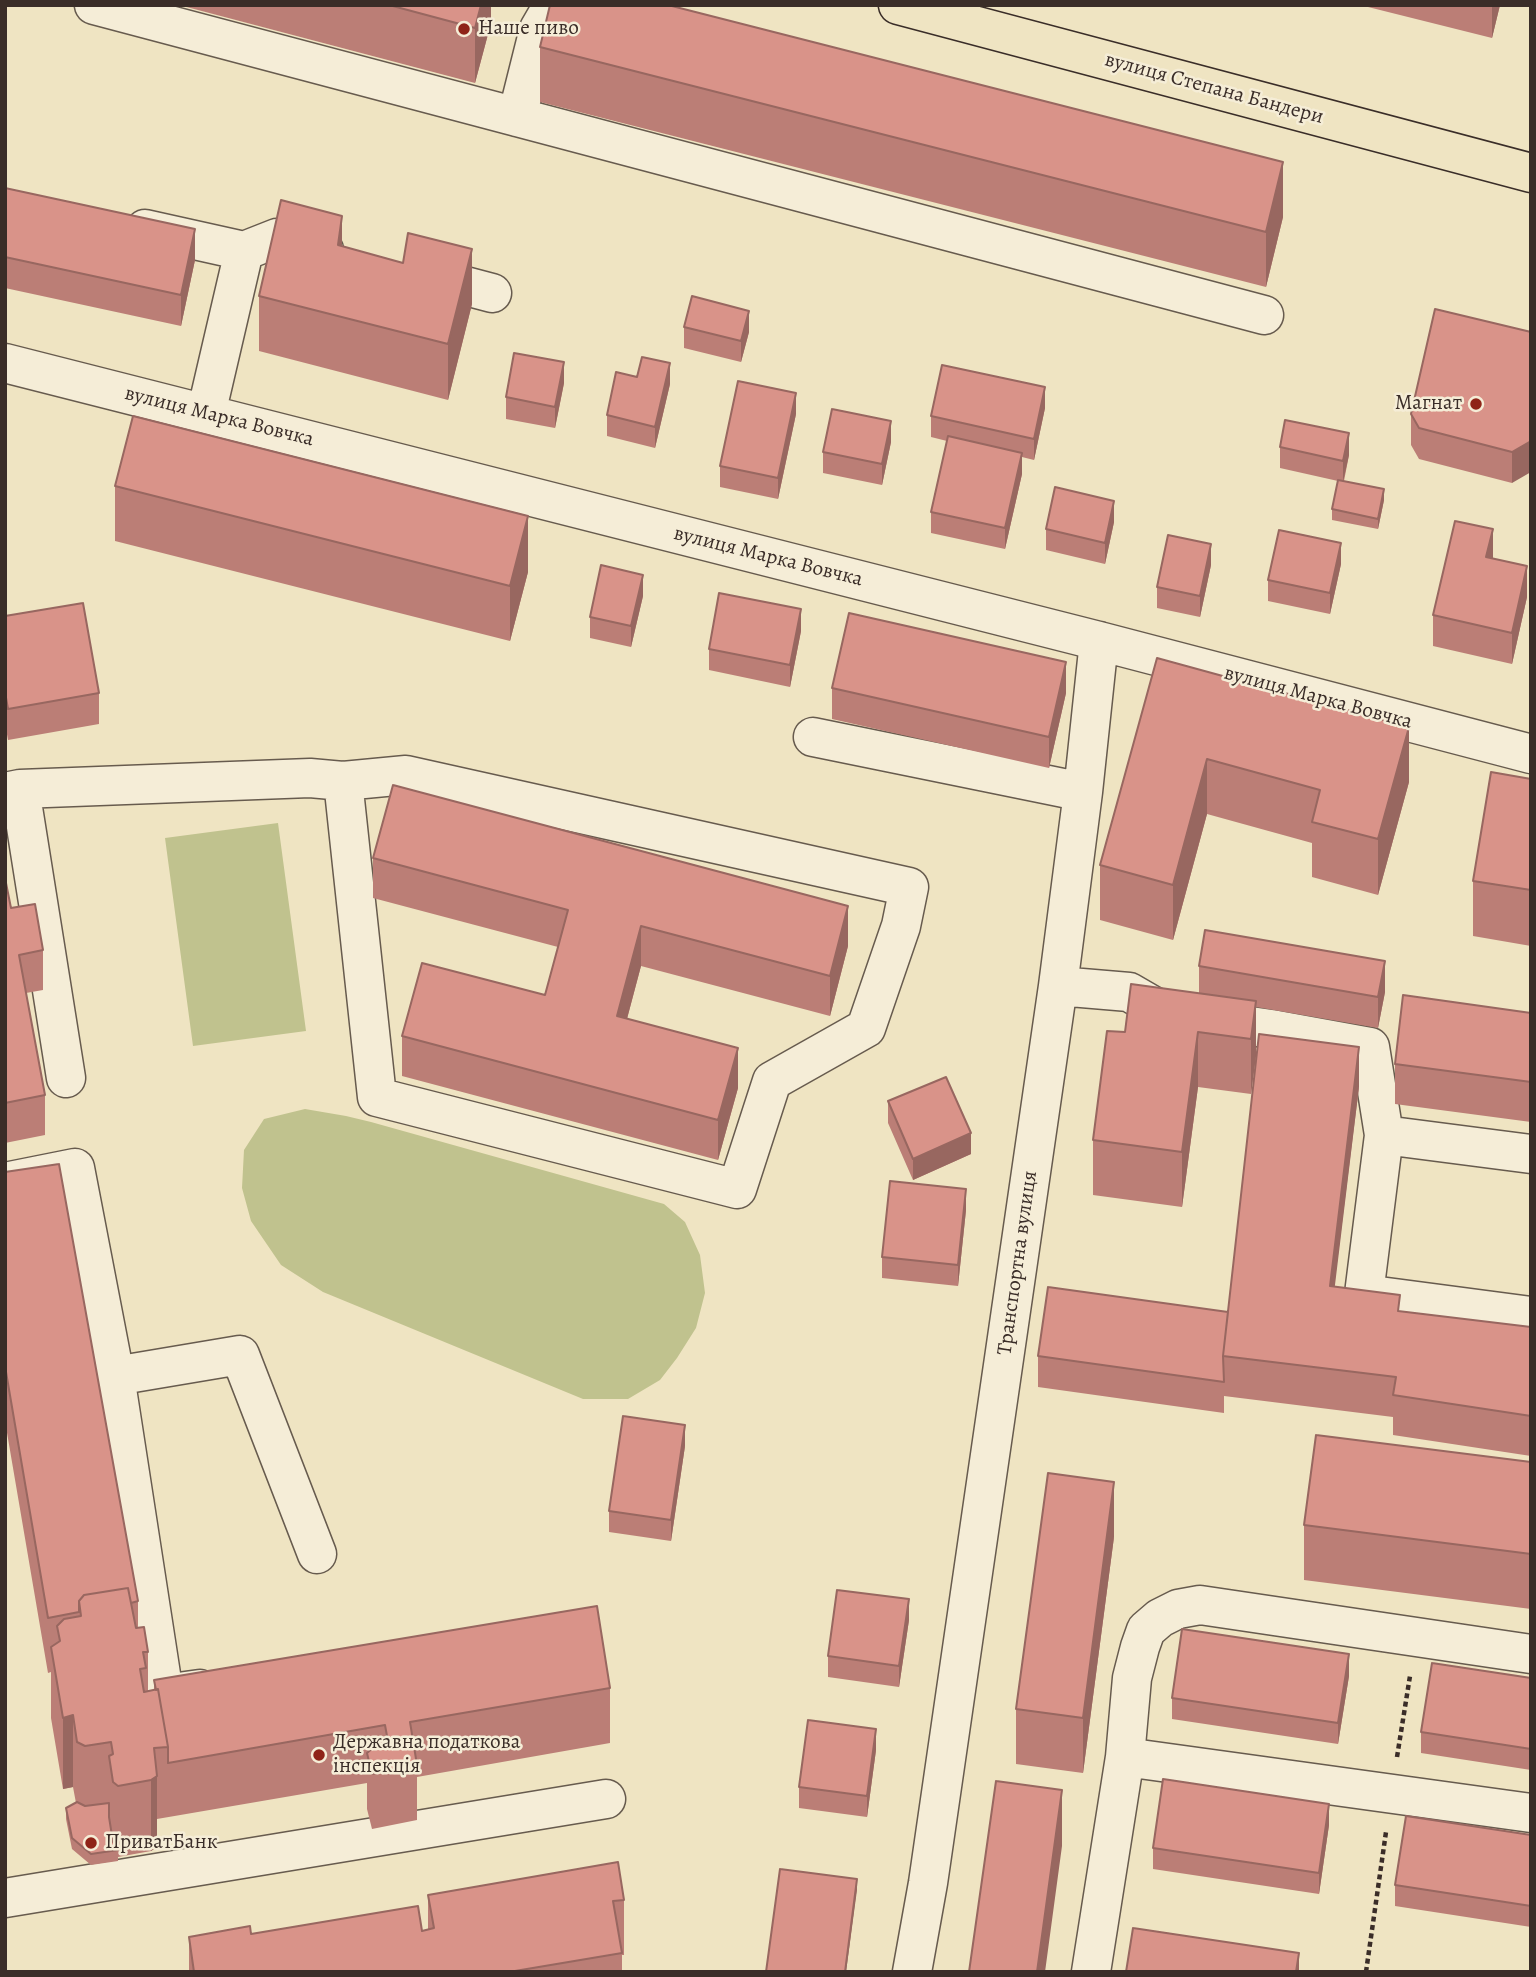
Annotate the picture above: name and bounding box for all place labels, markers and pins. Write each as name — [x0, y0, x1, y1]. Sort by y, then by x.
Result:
place label: Наше пиво — [478, 16, 579, 42]
marker: Наше пиво — [456, 21, 472, 37]
place label: Магнат — [1395, 391, 1462, 417]
marker: Магнат — [1468, 396, 1484, 412]
place label: Державна податкова інспекція — [333, 1730, 520, 1780]
marker: Державна податкова інспекція — [311, 1747, 327, 1763]
place label: ПриватБанк — [105, 1830, 218, 1856]
marker: ПриватБанк — [83, 1835, 99, 1851]

